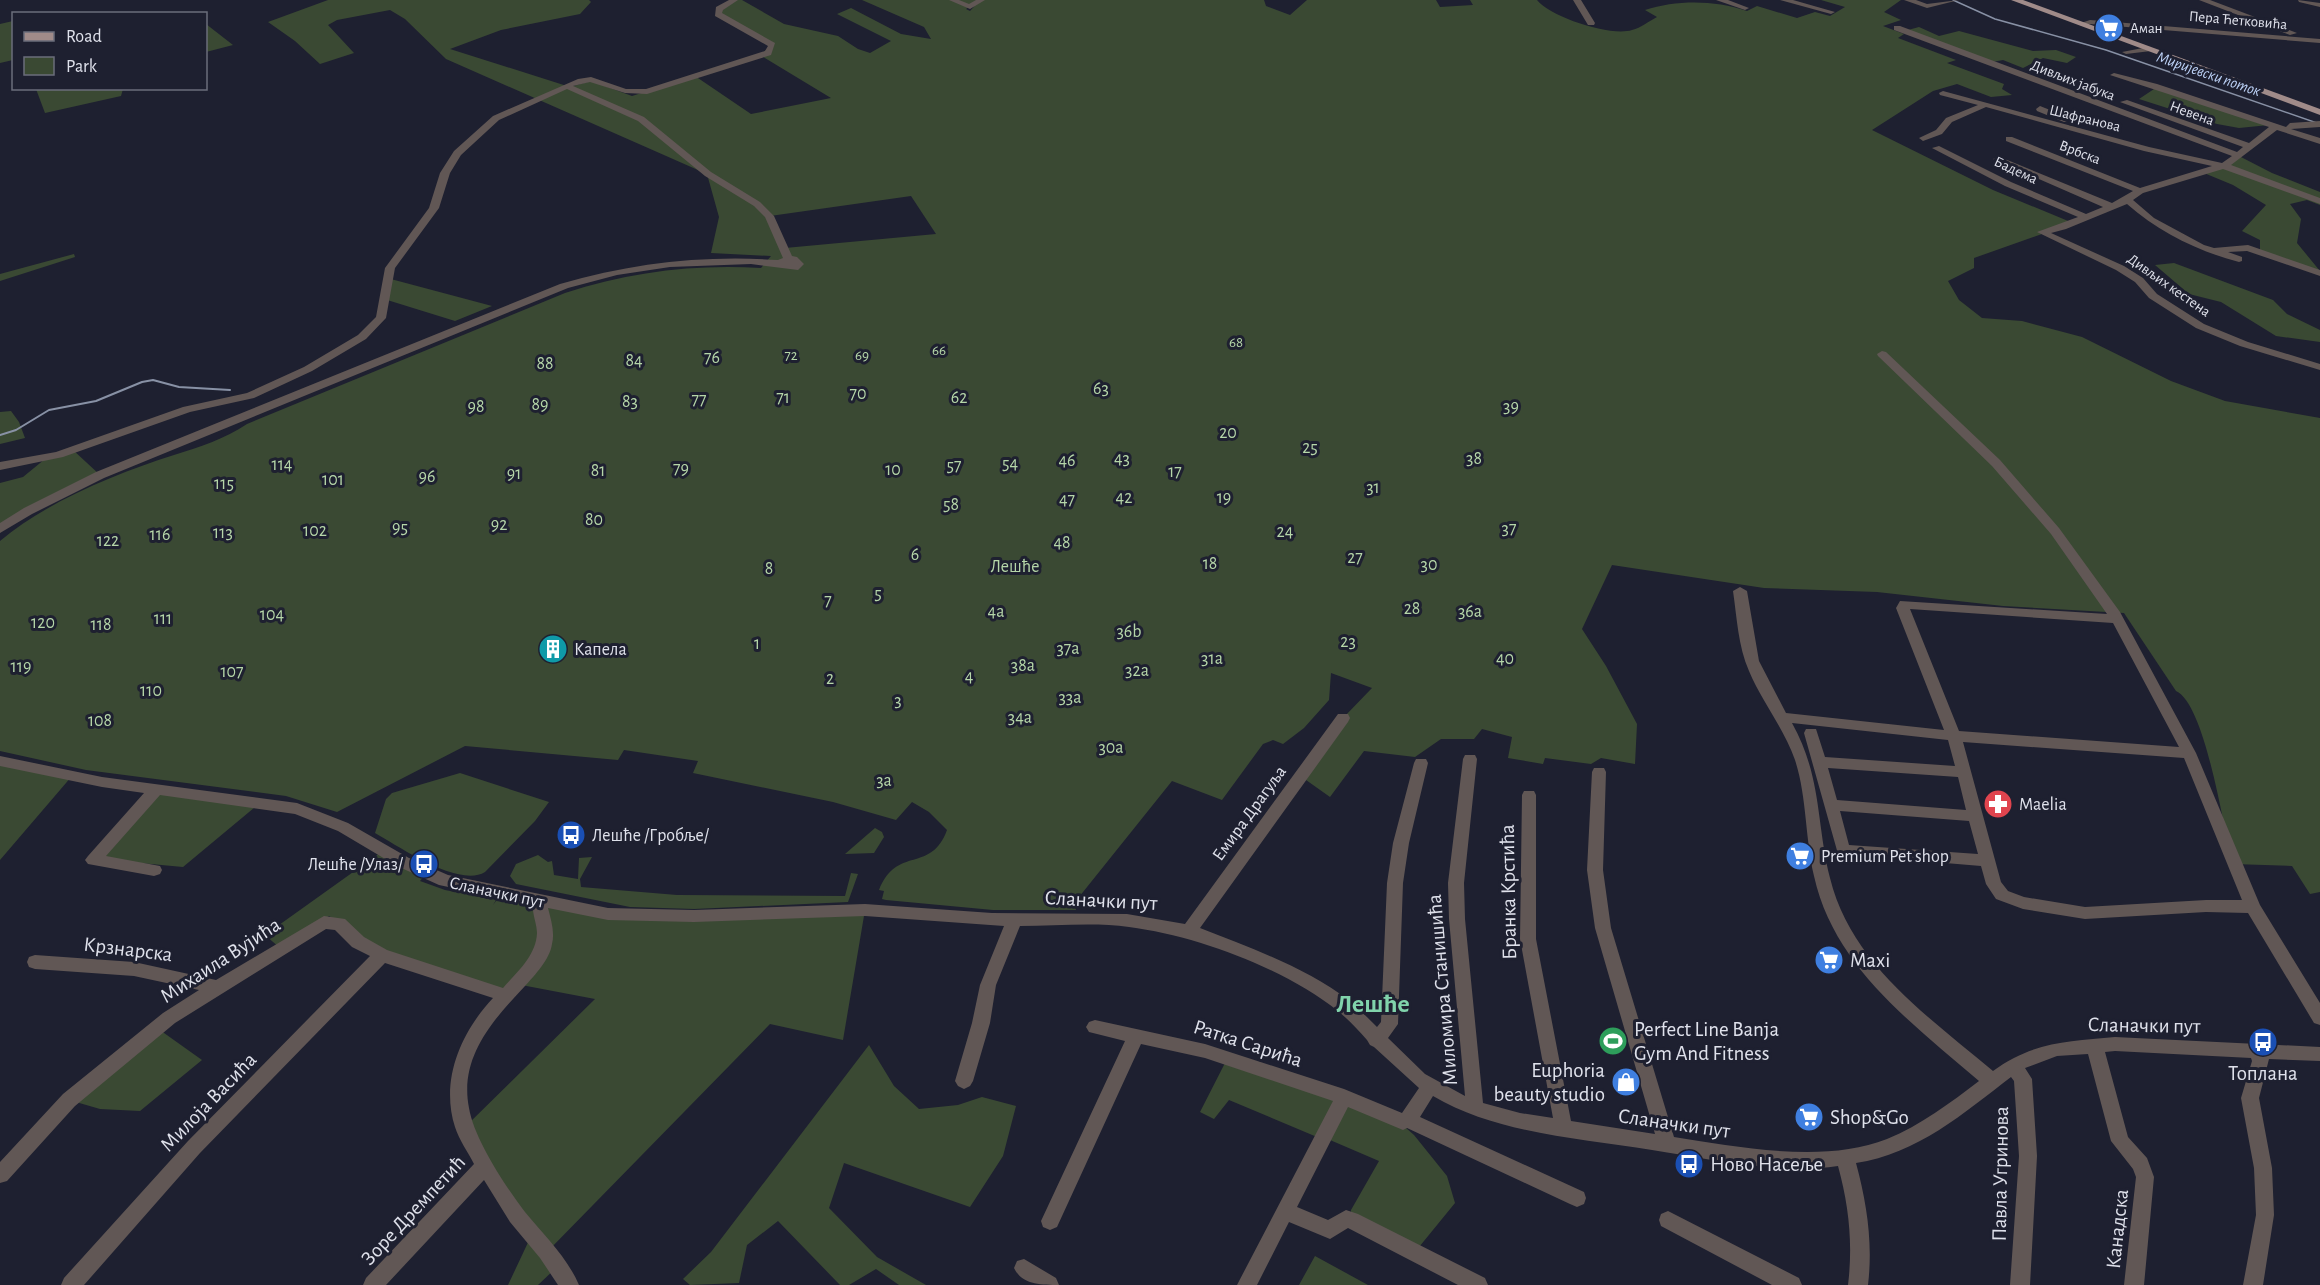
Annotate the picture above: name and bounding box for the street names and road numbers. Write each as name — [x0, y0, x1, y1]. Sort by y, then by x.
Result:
street label: Пера Ћетковића — [2188, 9, 2288, 32]
street label: Дивљих јабука — [2029, 58, 2117, 103]
street label: Невена — [2168, 99, 2216, 128]
street label: Шафранова — [2048, 102, 2122, 135]
street label: Врбска — [2057, 138, 2103, 167]
street label: Бадема — [1992, 154, 2040, 187]
street label: Дивљих кестена — [2124, 251, 2213, 320]
street label: Емира Драгуља — [1210, 763, 1290, 864]
street label: Бранка Крстића — [1497, 824, 1520, 960]
street label: Сланачки пут — [448, 874, 546, 912]
street label: Сланачки пут — [1044, 887, 1158, 914]
street label: Миломира Станишића — [1424, 893, 1461, 1087]
street label: Михаила Вујића — [156, 914, 284, 1007]
street label: Крзнарска — [82, 934, 174, 965]
street label: Сланачки пут — [2087, 1014, 2201, 1037]
street label: Ратка Сарића — [1191, 1016, 1305, 1071]
street label: Милоја Васића — [156, 1049, 261, 1156]
street label: Сланачки пут — [1617, 1105, 1732, 1142]
street label: Павла Угринова — [1989, 1106, 2012, 1242]
street label: Зоре Дремпетић — [357, 1151, 469, 1269]
street label: Канадска — [2103, 1188, 2132, 1270]

